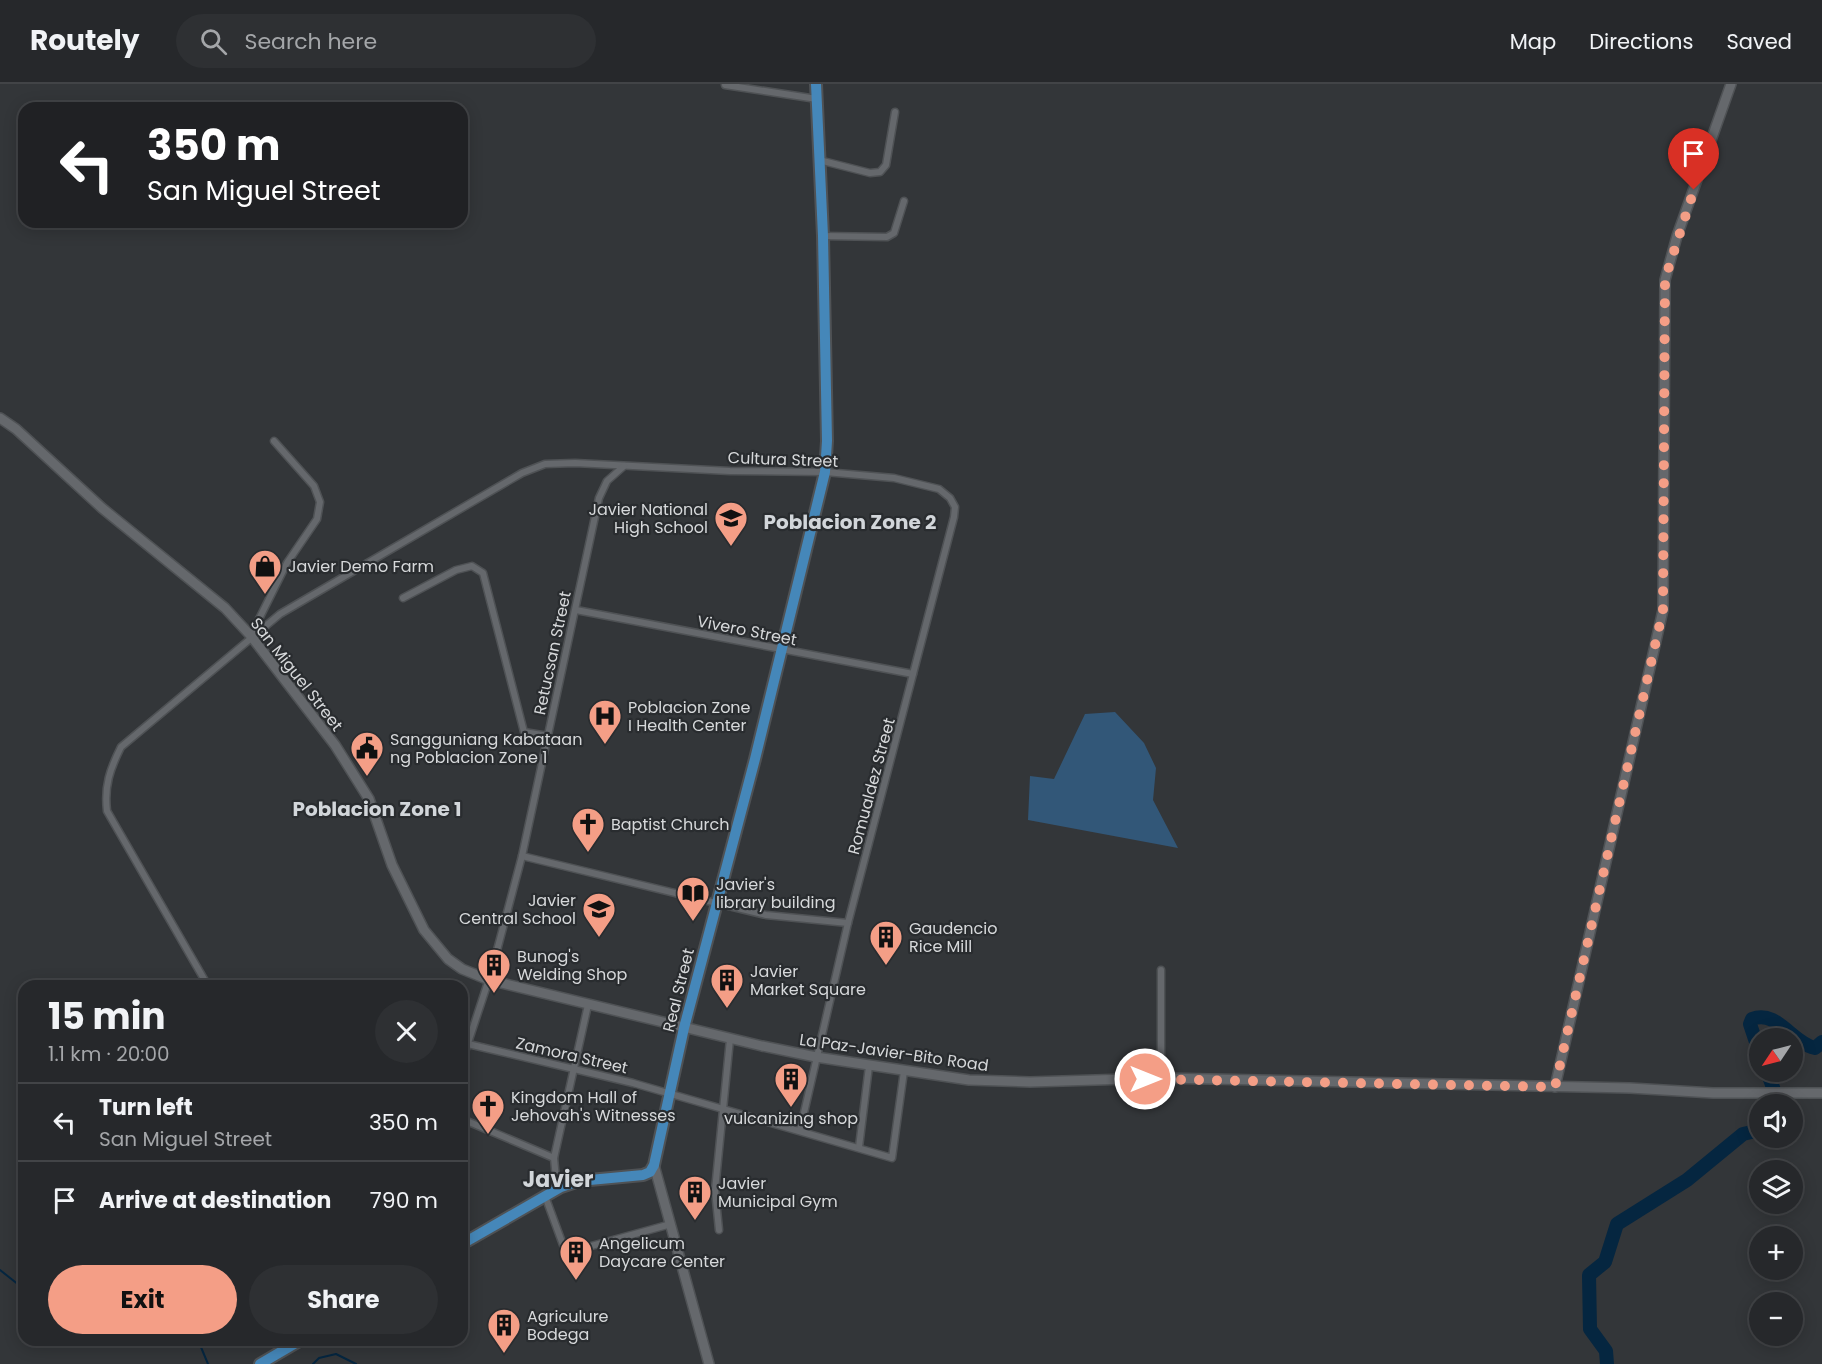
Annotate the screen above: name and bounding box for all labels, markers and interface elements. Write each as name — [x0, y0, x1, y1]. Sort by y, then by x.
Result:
search box — [176, 14, 596, 68]
text: Routely — [30, 21, 140, 60]
icon: search — [197, 25, 230, 58]
text: Search here — [245, 26, 377, 57]
text: Map — [1510, 27, 1556, 56]
text: Directions — [1589, 27, 1693, 56]
text: Saved — [1726, 27, 1792, 56]
text: 350 m — [147, 116, 280, 175]
icon: left — [48, 126, 126, 204]
pin — [1668, 128, 1719, 190]
icon: arrive — [1677, 137, 1710, 170]
text: San Miguel Street — [147, 172, 381, 209]
street label: Cultura Street — [727, 446, 839, 473]
place label: Javier National High School — [589, 498, 708, 539]
school or university icon: Javier National High School — [713, 500, 749, 547]
district label: Poblacion Zone 2 — [764, 508, 936, 536]
shop icon: Javier Demo Farm — [247, 548, 283, 595]
place label: Javier Demo Farm — [288, 555, 434, 578]
street label: Retucsan Street — [528, 589, 577, 717]
street label: Vivero Street — [695, 610, 799, 651]
street label: San Miguel Street — [245, 613, 348, 736]
place label: Poblacion Zone I Health Center — [628, 696, 751, 737]
hospital icon: Poblacion Zone I Health Center — [587, 698, 623, 745]
street label: Romualdez Street — [842, 715, 901, 857]
place label: Sangguniang Kabataan ng Poblacion Zone 1 — [390, 728, 582, 769]
public building icon: Sangguniang Kabataan ng Poblacion Zone 1 — [349, 730, 385, 777]
district label: Poblacion Zone 1 — [293, 795, 461, 823]
church icon: Baptist Church — [570, 806, 606, 853]
place label: Baptist Church — [611, 813, 729, 836]
place label: Javier's library building — [716, 873, 835, 914]
library icon: Javier's library building — [675, 875, 711, 922]
place label: Javier Central School — [459, 889, 576, 930]
school or university icon: Javier Central School — [581, 891, 617, 938]
place label: Gaudencio Rice Mill — [909, 917, 997, 958]
building icon: Gaudencio Rice Mill — [868, 919, 904, 966]
place label: Bunog's Welding Shop — [517, 945, 627, 986]
street label: Real Street — [657, 946, 700, 1034]
building icon: Bunog's Welding Shop — [476, 947, 512, 994]
place label: Javier Market Square — [750, 960, 866, 1001]
building icon: Javier Market Square — [709, 962, 745, 1009]
text: 15 min — [48, 991, 166, 1042]
button: close — [375, 1000, 438, 1063]
street label: La Paz-Javier-Bito Road — [798, 1028, 990, 1077]
north arrow — [1749, 1028, 1803, 1082]
map controls — [1749, 1028, 1803, 1346]
street label: Zamora Street — [514, 1031, 630, 1080]
text: 1.1 km · 20:00 — [48, 1040, 170, 1068]
position arrow — [1113, 1047, 1177, 1111]
building icon: vulcanizing shop — [773, 1061, 809, 1108]
place label: Kingdom Hall of Jehovah's Witnesses — [511, 1086, 676, 1127]
church icon: Kingdom Hall of Jehovah's Witnesses — [470, 1088, 506, 1135]
text: Turn left — [99, 1092, 193, 1123]
button: sound — [1749, 1094, 1803, 1148]
icon: left — [48, 1106, 81, 1139]
text: 350 m — [369, 1107, 438, 1138]
place label: vulcanizing shop — [724, 1107, 858, 1130]
text: San Miguel Street — [99, 1125, 272, 1153]
button: layers — [1749, 1160, 1803, 1214]
district label: Javier — [523, 1164, 593, 1195]
place label: Javier Municipal Gym — [718, 1172, 838, 1213]
building icon: Javier Municipal Gym — [677, 1174, 713, 1221]
icon: arrive — [48, 1184, 81, 1217]
text: Arrive at destination — [99, 1185, 331, 1216]
text: 790 m — [370, 1185, 438, 1216]
button: + — [1749, 1226, 1803, 1280]
place label: Angelicum Daycare Center — [599, 1232, 725, 1273]
building icon: Angelicum Daycare Center — [558, 1234, 594, 1281]
button: Exit — [48, 1265, 237, 1334]
button: Share — [249, 1265, 438, 1334]
button: − — [1749, 1292, 1803, 1346]
place label: Agriculure Bodega — [527, 1305, 609, 1346]
building icon: Agriculure Bodega — [486, 1307, 522, 1354]

